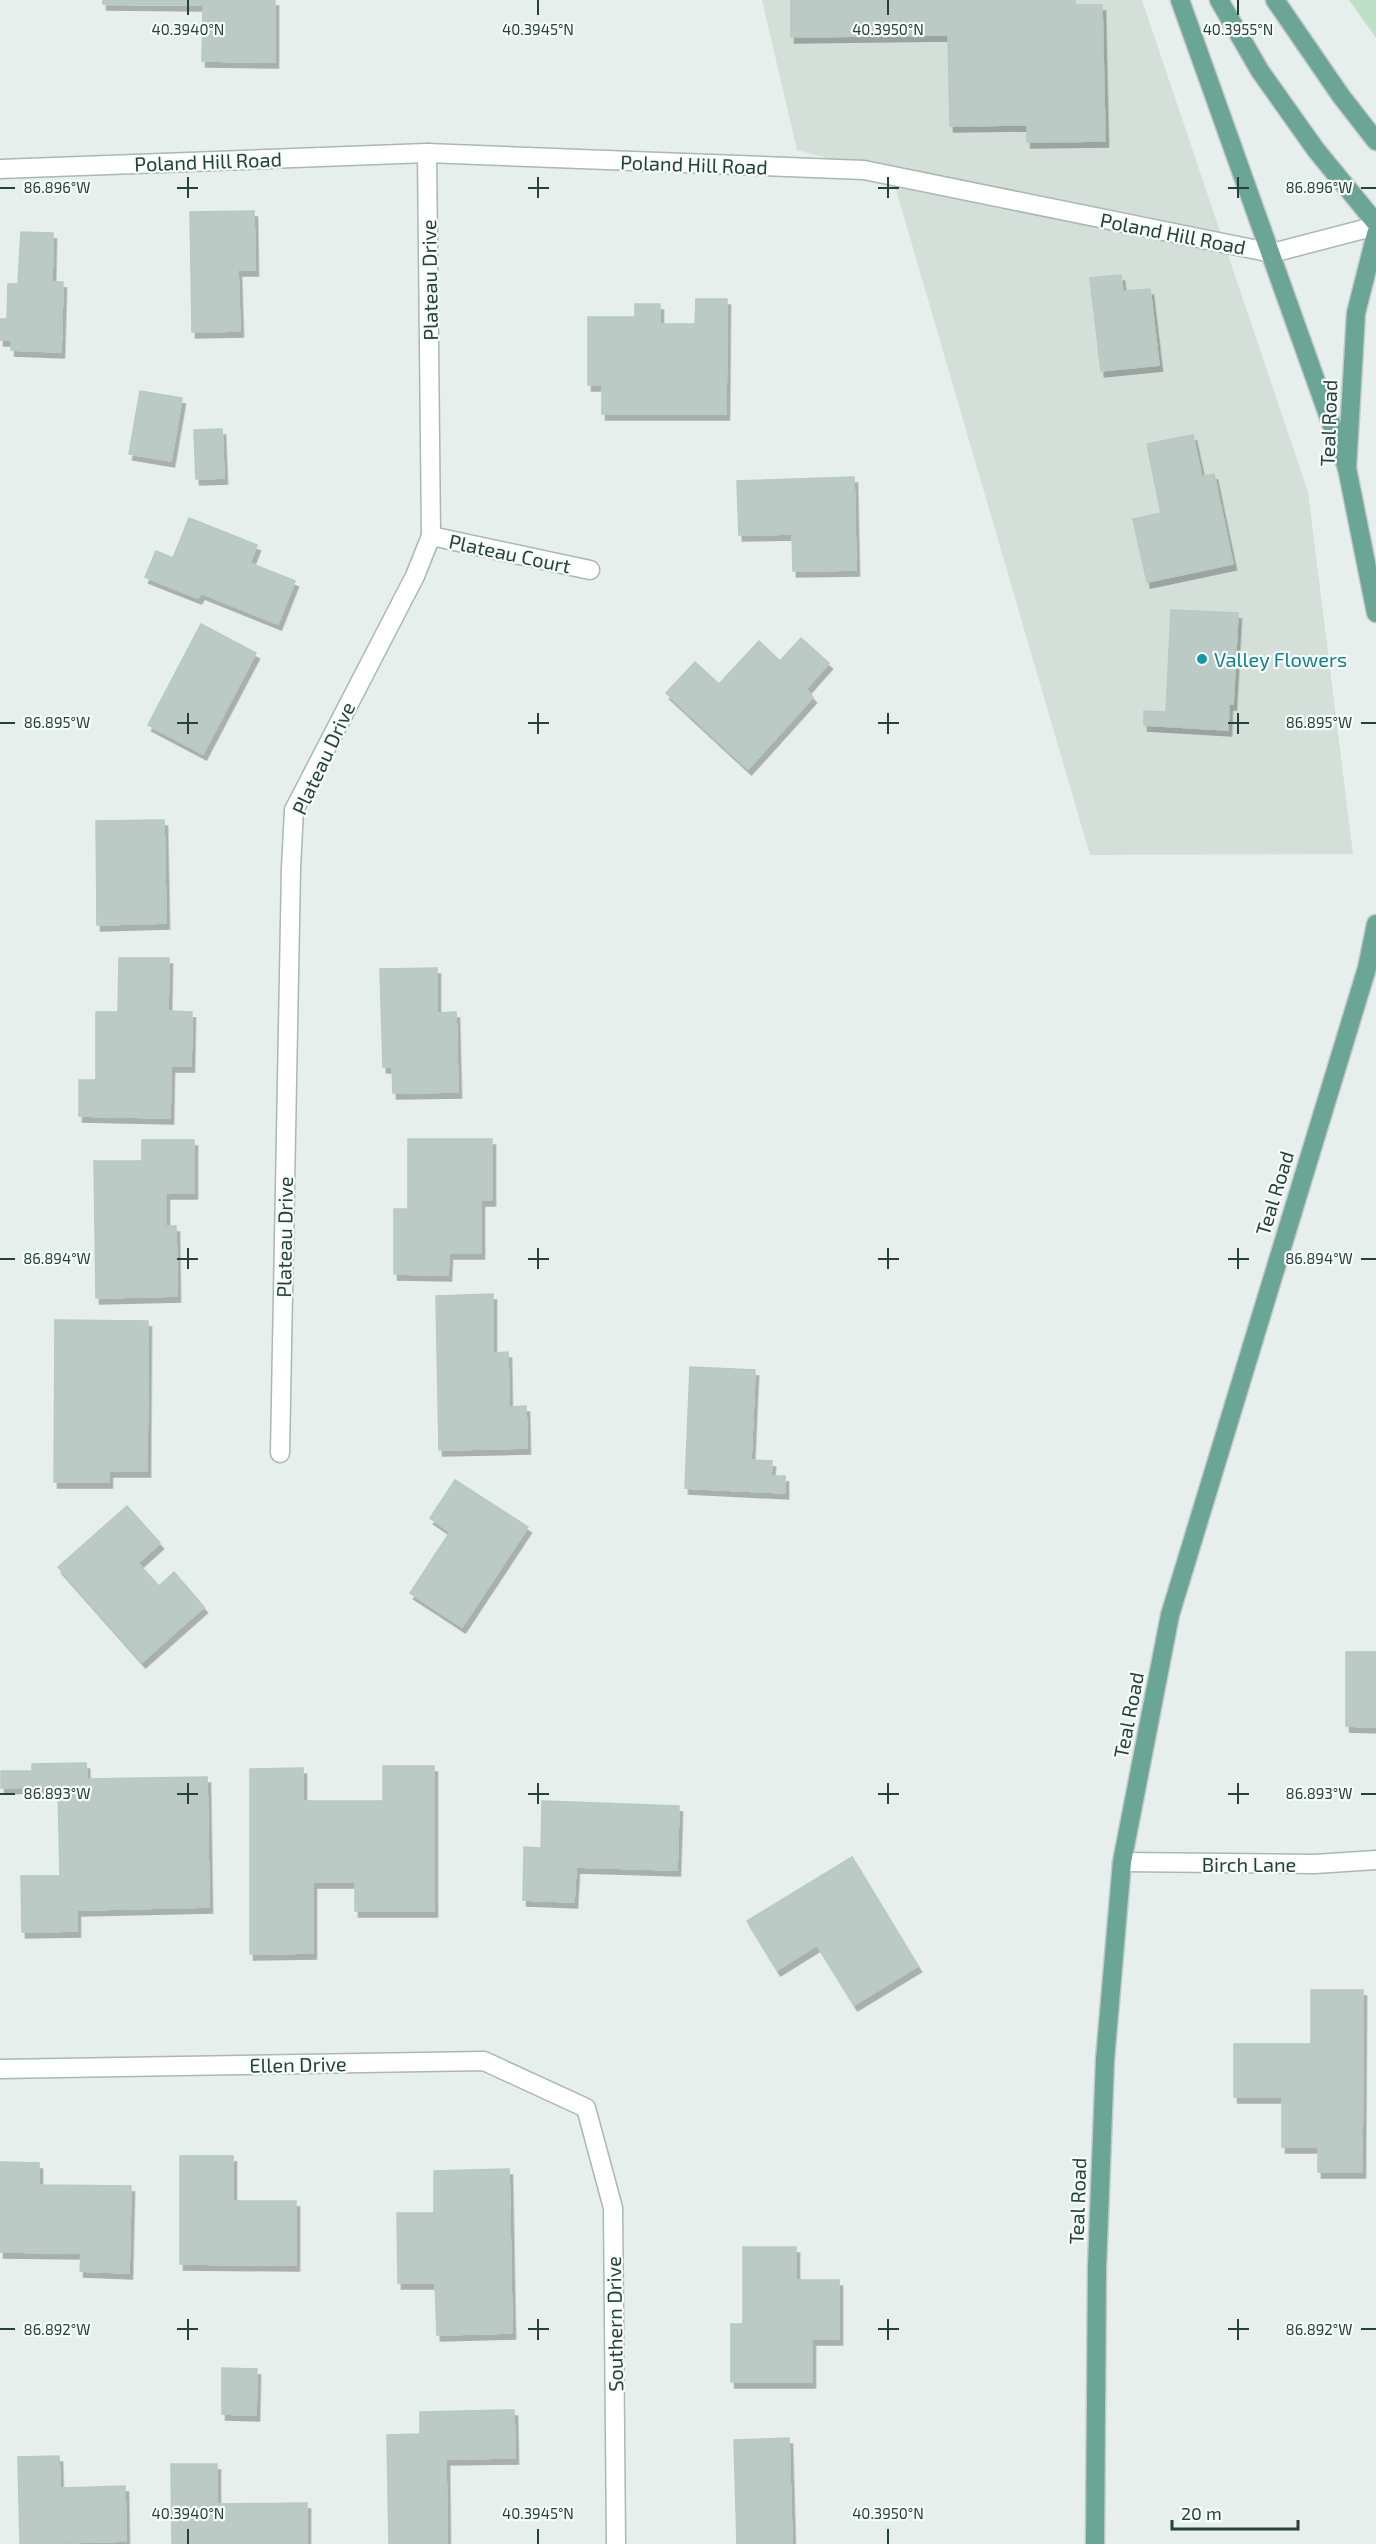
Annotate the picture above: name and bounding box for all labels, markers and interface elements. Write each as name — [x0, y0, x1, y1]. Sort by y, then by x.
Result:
text: 40.3940°N — [152, 20, 224, 38]
text: 40.3945°N — [502, 20, 574, 38]
text: 40.3950°N — [852, 20, 924, 38]
text: 40.3955°N — [1203, 20, 1273, 38]
street label: Poland Hill Road — [134, 146, 282, 176]
street label: Poland Hill Road — [620, 149, 768, 179]
text: 86.896°W — [23, 178, 91, 196]
text: 86.896°W — [1285, 178, 1353, 196]
street label: Poland Hill Road — [1098, 207, 1248, 259]
street label: Plateau Drive — [416, 219, 442, 341]
street label: Teal Road — [1314, 379, 1342, 467]
street label: Plateau Court — [447, 528, 573, 578]
place label: Valley Flowers — [1214, 647, 1347, 671]
marker: Valley Flowers — [1195, 652, 1209, 666]
street label: Plateau Drive — [286, 698, 360, 818]
text: 86.895°W — [24, 713, 90, 731]
text: 86.895°W — [1286, 713, 1352, 731]
street label: Teal Road — [1250, 1148, 1298, 1238]
street label: Plateau Drive — [271, 1176, 297, 1298]
text: 86.894°W — [23, 1249, 91, 1267]
text: 86.894°W — [1285, 1249, 1353, 1267]
street label: Teal Road — [1108, 1670, 1148, 1760]
text: 86.893°W — [24, 1784, 90, 1802]
text: 86.893°W — [1286, 1784, 1352, 1802]
street label: Birch Lane — [1202, 1852, 1296, 1876]
street label: Ellen Drive — [249, 2051, 347, 2077]
street label: Teal Road — [1063, 2157, 1091, 2245]
street label: Southern Drive — [601, 2256, 627, 2392]
text: 86.892°W — [24, 2320, 90, 2338]
text: 86.892°W — [1286, 2320, 1352, 2338]
scale bar — [1172, 2493, 1298, 2531]
text: 20 m — [1181, 2502, 1222, 2524]
text: 40.3940°N — [152, 2504, 224, 2522]
text: 40.3945°N — [502, 2504, 574, 2522]
text: 40.3950°N — [852, 2504, 924, 2522]

